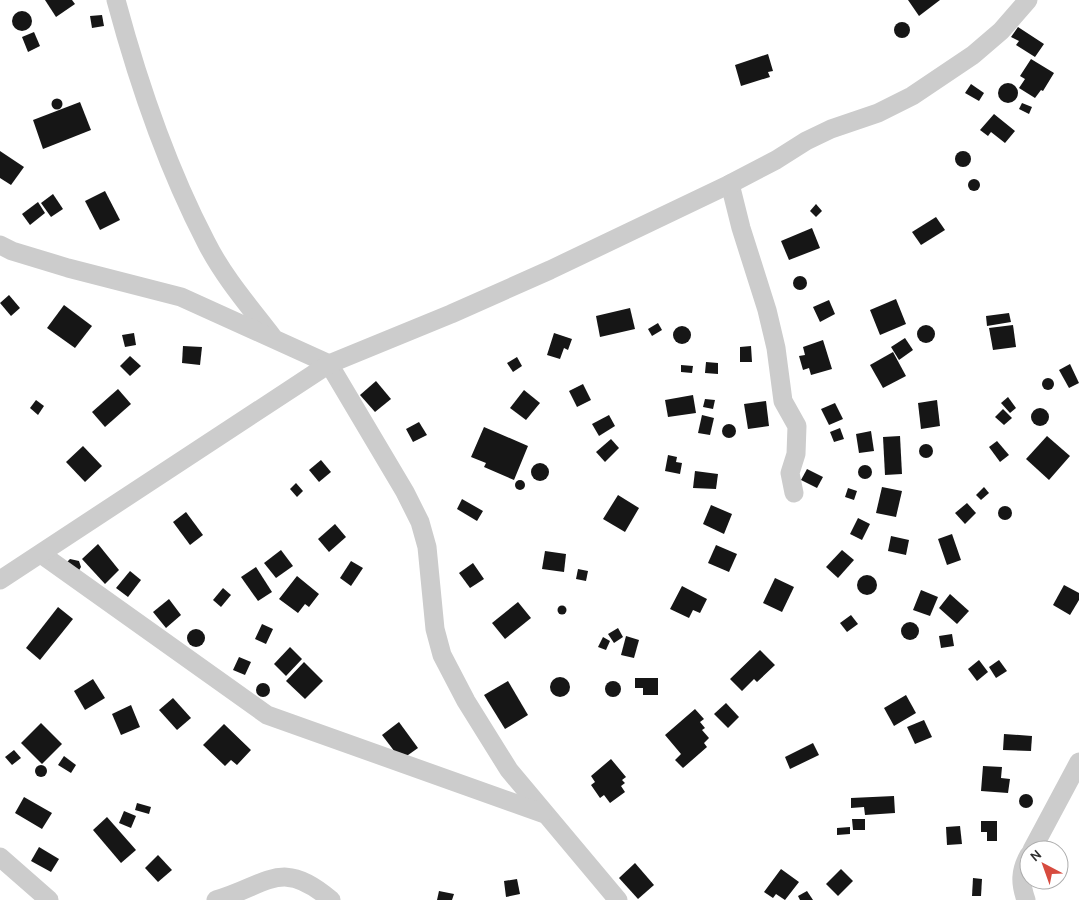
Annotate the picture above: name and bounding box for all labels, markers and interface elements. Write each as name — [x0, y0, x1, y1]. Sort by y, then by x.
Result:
north arrow — [1019, 840, 1069, 890]
text: N — [1026, 846, 1045, 865]

